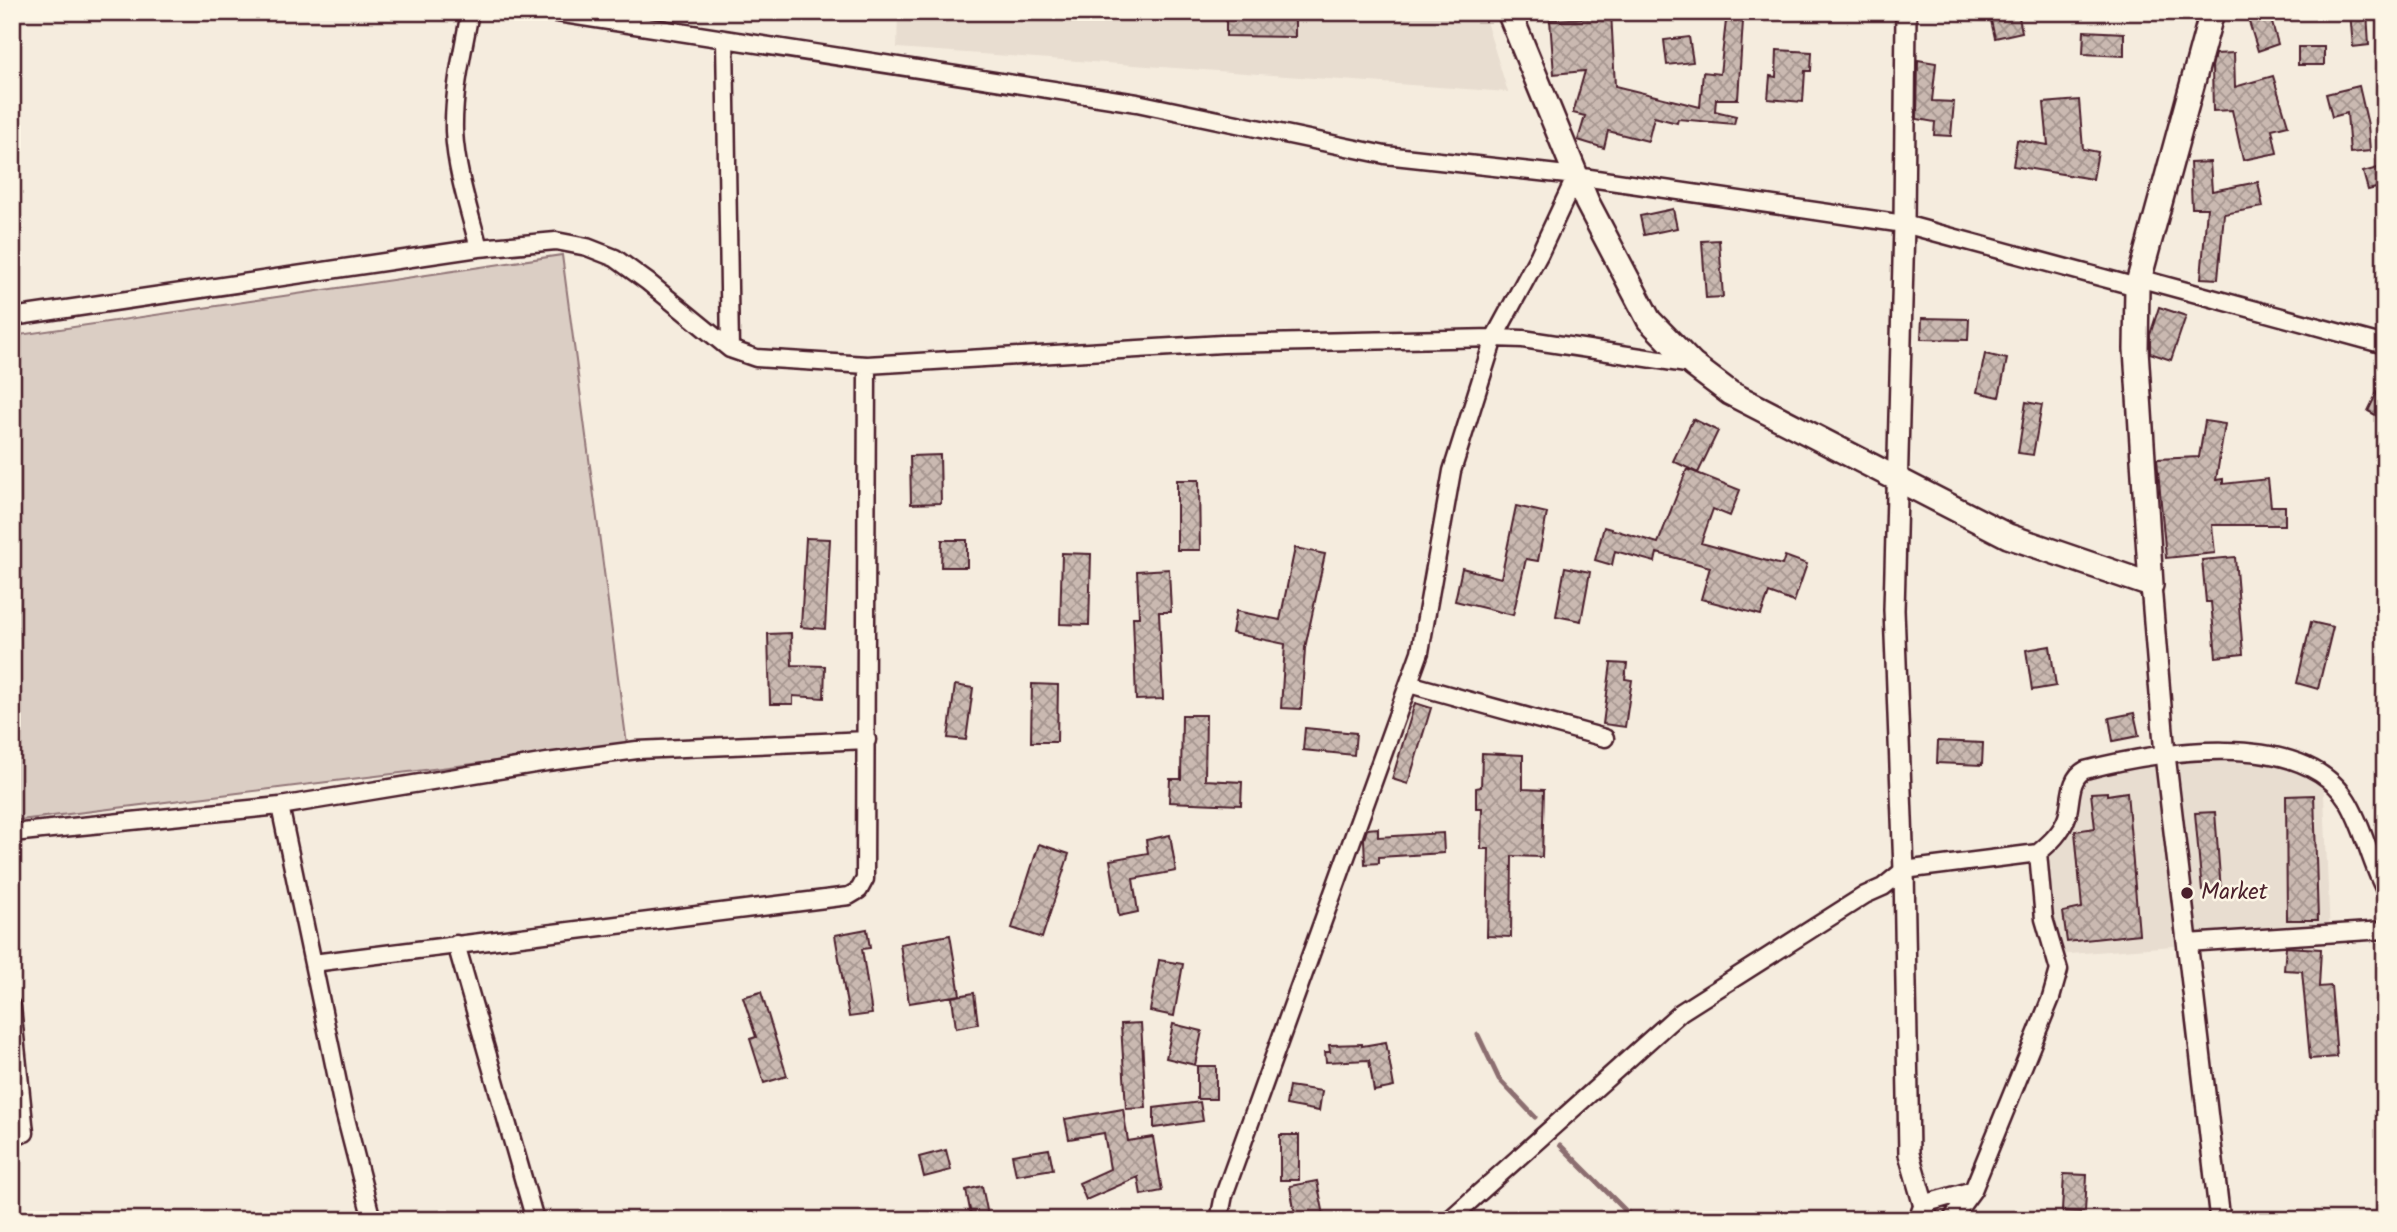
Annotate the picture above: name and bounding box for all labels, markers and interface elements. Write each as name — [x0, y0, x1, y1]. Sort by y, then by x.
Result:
place label: Market — [2201, 875, 2269, 911]
marker: Market — [2179, 885, 2195, 901]

